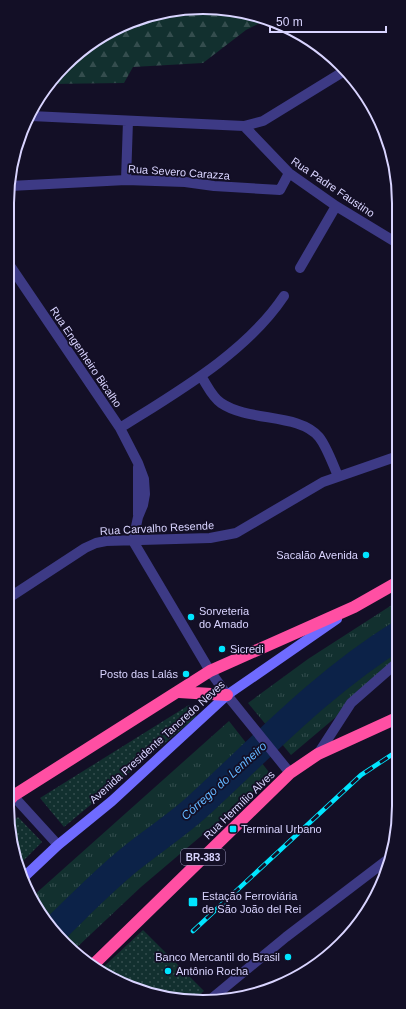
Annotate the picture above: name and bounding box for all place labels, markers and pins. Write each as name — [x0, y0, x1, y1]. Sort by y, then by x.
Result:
place label: Sacalão Avenida — [276, 549, 359, 561]
marker: Sacalão Avenida — [361, 550, 371, 560]
place label: Sorveteria do Amado — [199, 605, 250, 630]
marker: Sorveteria do Amado — [186, 612, 196, 622]
place label: Sicredi — [230, 643, 264, 655]
marker: Sicredi — [217, 644, 227, 654]
place label: Posto das Lalás — [100, 668, 178, 680]
marker: Posto das Lalás — [181, 669, 191, 679]
place label: Terminal Urbano — [241, 823, 322, 835]
marker: Terminal Urbano — [228, 824, 238, 834]
place label: Estação Ferroviária de São João del Rei — [202, 890, 301, 915]
marker: Estação Ferroviária de São João del Rei — [187, 896, 199, 908]
place label: Banco Mercantil do Brasil — [155, 951, 280, 963]
marker: Banco Mercantil do Brasil — [283, 952, 293, 962]
place label: Antônio Rocha — [176, 965, 249, 977]
marker: Antônio Rocha — [163, 966, 173, 976]

